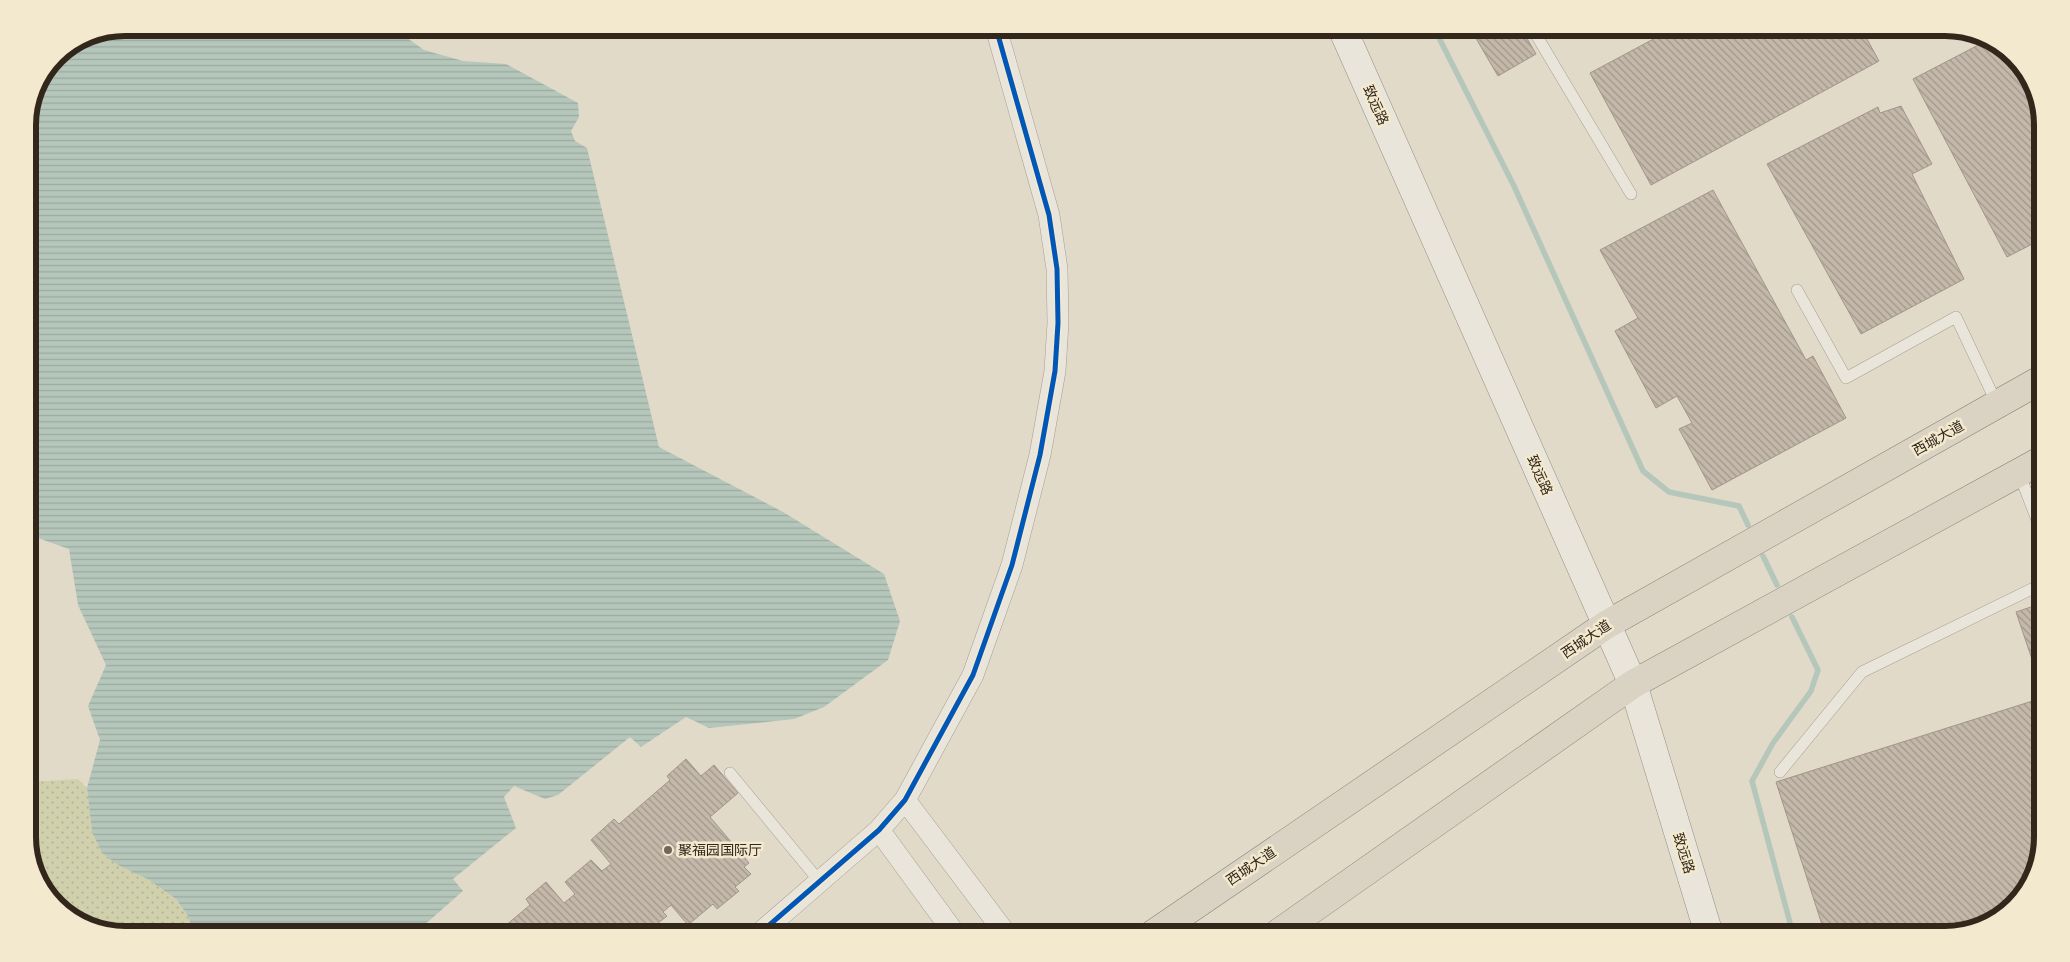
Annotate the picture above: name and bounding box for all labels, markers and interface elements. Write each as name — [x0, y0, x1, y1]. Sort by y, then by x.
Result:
street label: 致远路 — [1360, 83, 1392, 127]
street label: 西城大道 — [1910, 417, 1966, 459]
street label: 致远路 — [1524, 453, 1556, 497]
street label: 西城大道 — [1558, 617, 1614, 661]
street label: 致远路 — [1670, 831, 1698, 875]
place label: 聚福园国际厅 — [678, 842, 762, 858]
marker: 聚福园国际厅 — [662, 844, 674, 856]
street label: 西城大道 — [1223, 844, 1279, 888]

